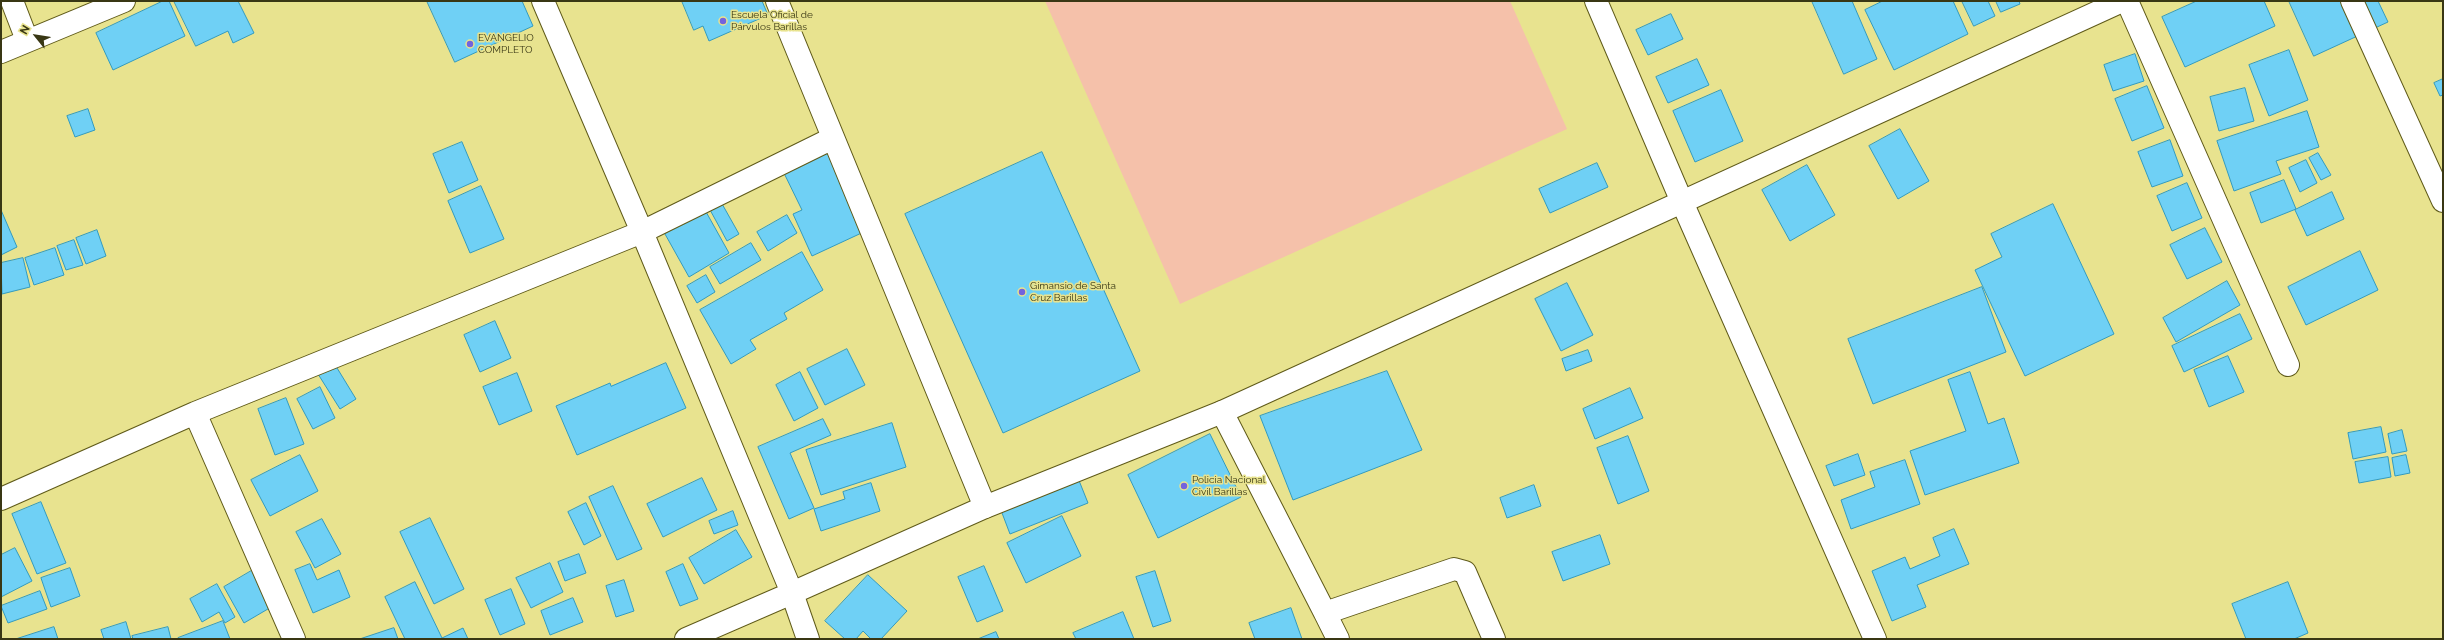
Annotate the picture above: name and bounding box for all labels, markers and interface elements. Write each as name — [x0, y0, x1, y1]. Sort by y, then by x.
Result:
place label: Escuela Oficial de Párvulos Barillas — [731, 9, 813, 32]
north arrow — [16, 16, 56, 56]
marker: Escuela Oficial de Párvulos Barillas — [718, 16, 728, 26]
text: N — [17, 23, 33, 37]
place label: EVANGELIO COMPLETO — [478, 32, 534, 56]
marker: EVANGELIO COMPLETO — [465, 39, 475, 49]
place label: Gimansio de Santa Cruz Barillas — [1030, 280, 1116, 304]
marker: Gimansio de Santa Cruz Barillas — [1017, 287, 1027, 297]
place label: Policia Nacional Civil Barillas — [1192, 474, 1265, 498]
marker: Policia Nacional Civil Barillas — [1179, 481, 1189, 491]

